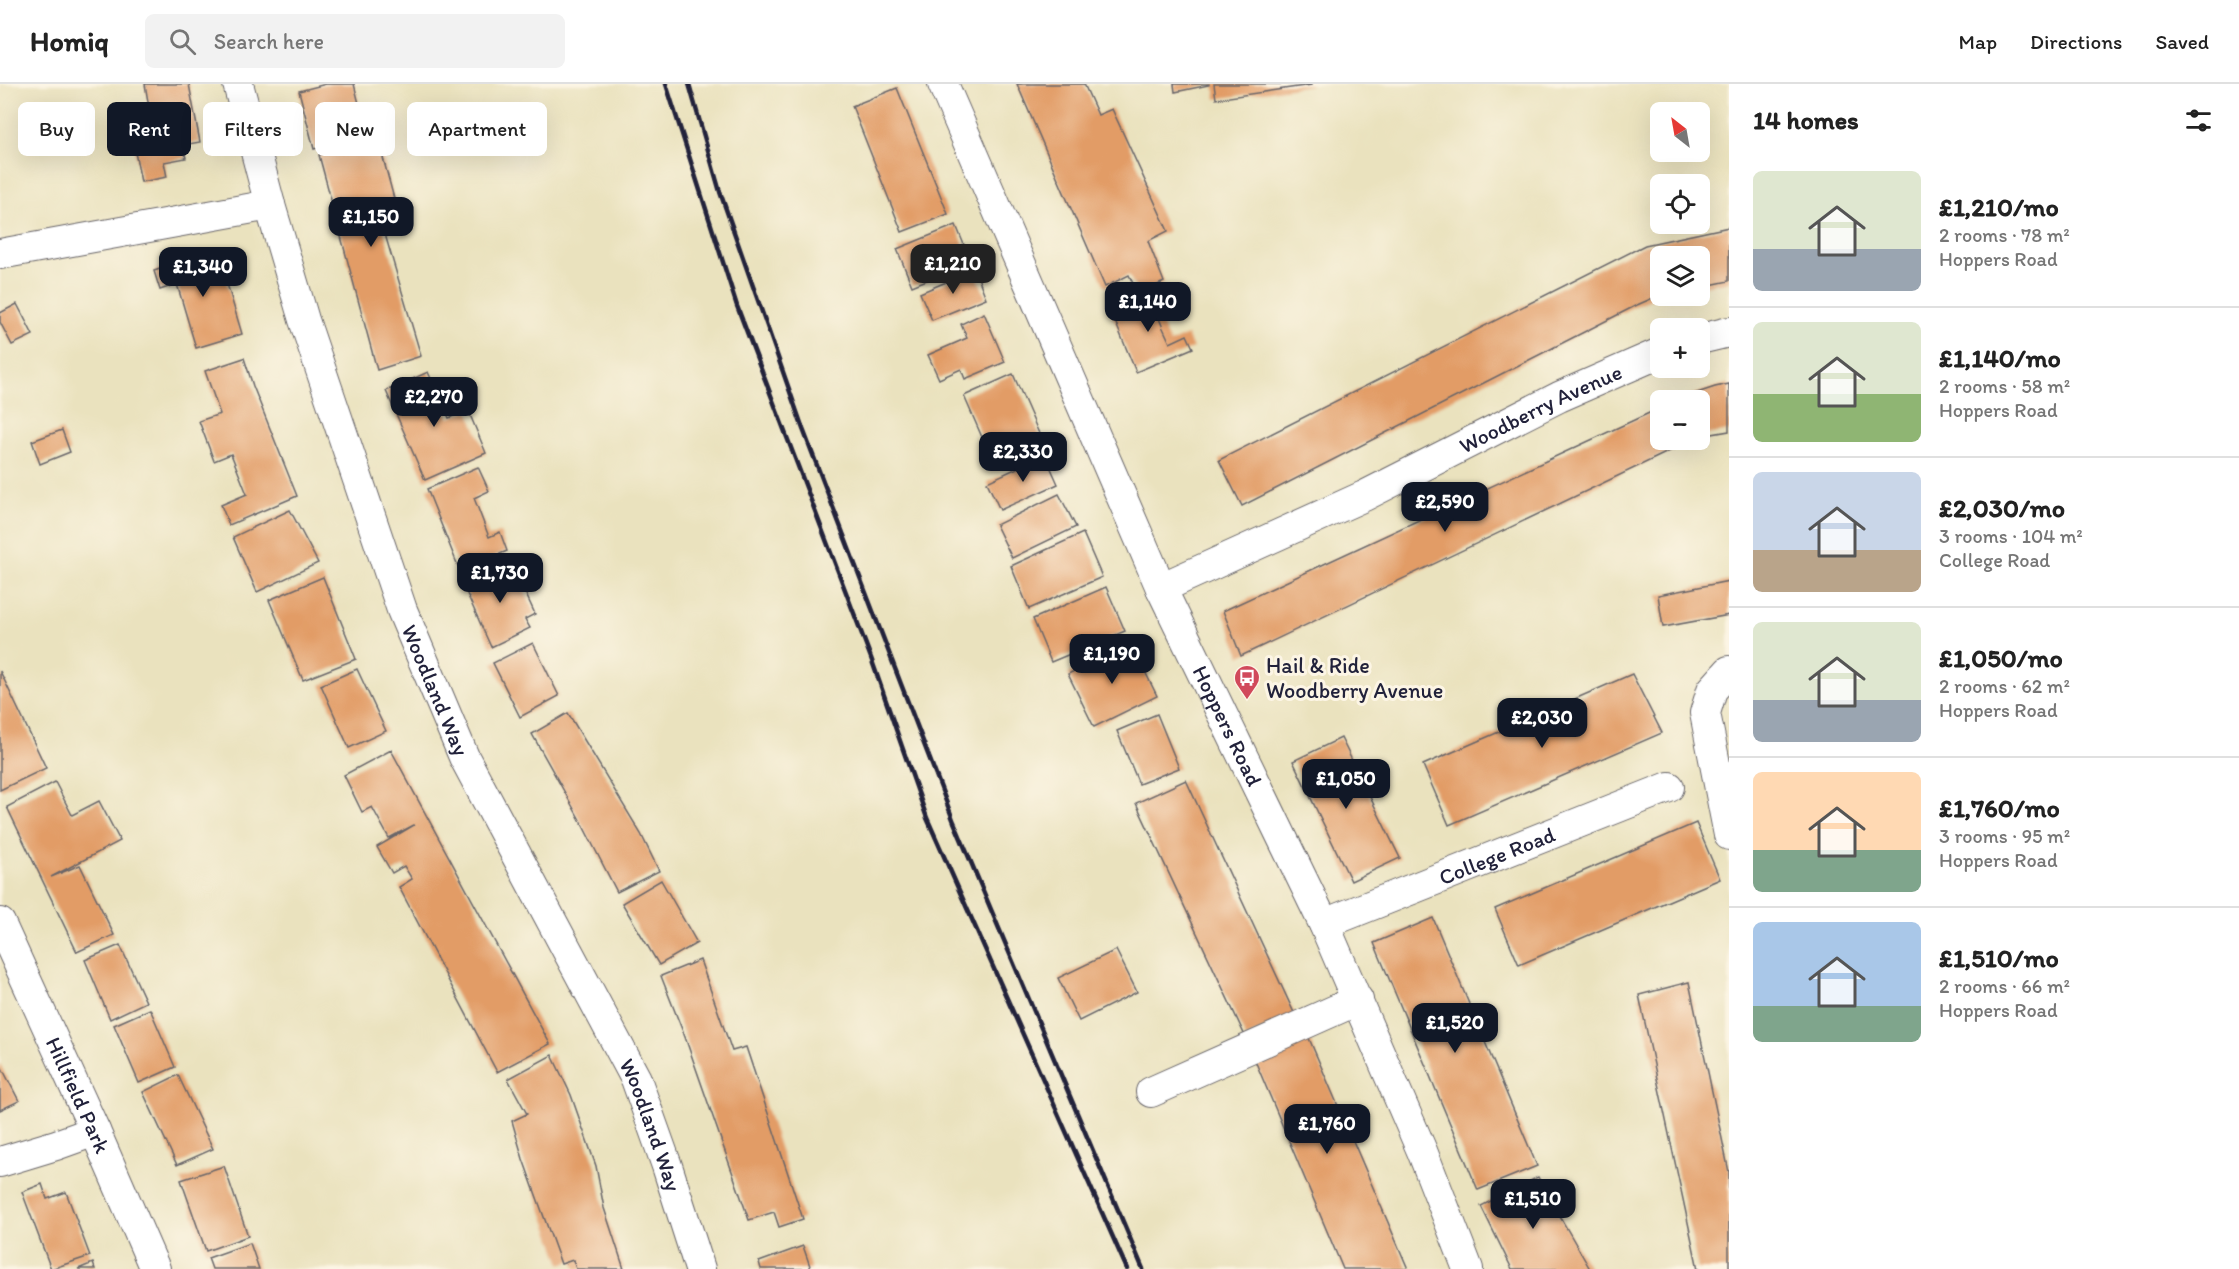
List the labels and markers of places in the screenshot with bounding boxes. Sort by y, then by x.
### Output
pin: £1,150 [322,197,420,248]
pin: £1,210 [904,244,1002,295]
pin: £1,340 [154,247,252,298]
pin: £1,140 [1099,282,1197,333]
pin: £2,270 [385,377,483,428]
pin: £2,330 [974,432,1072,483]
pin: £2,590 [1396,482,1494,533]
pin: £1,730 [451,553,549,604]
pin: £1,190 [1063,634,1161,685]
place label: Hail & Ride Woodberry Avenue [1266,652,1443,704]
bus stop icon: Hail & Ride Woodberry Avenue [1232,663,1262,701]
pin: £2,030 [1493,698,1591,749]
pin: £1,050 [1297,759,1395,810]
pin: £1,520 [1406,1003,1504,1054]
pin: £1,760 [1278,1104,1376,1155]
pin: £1,510 [1484,1179,1582,1230]

